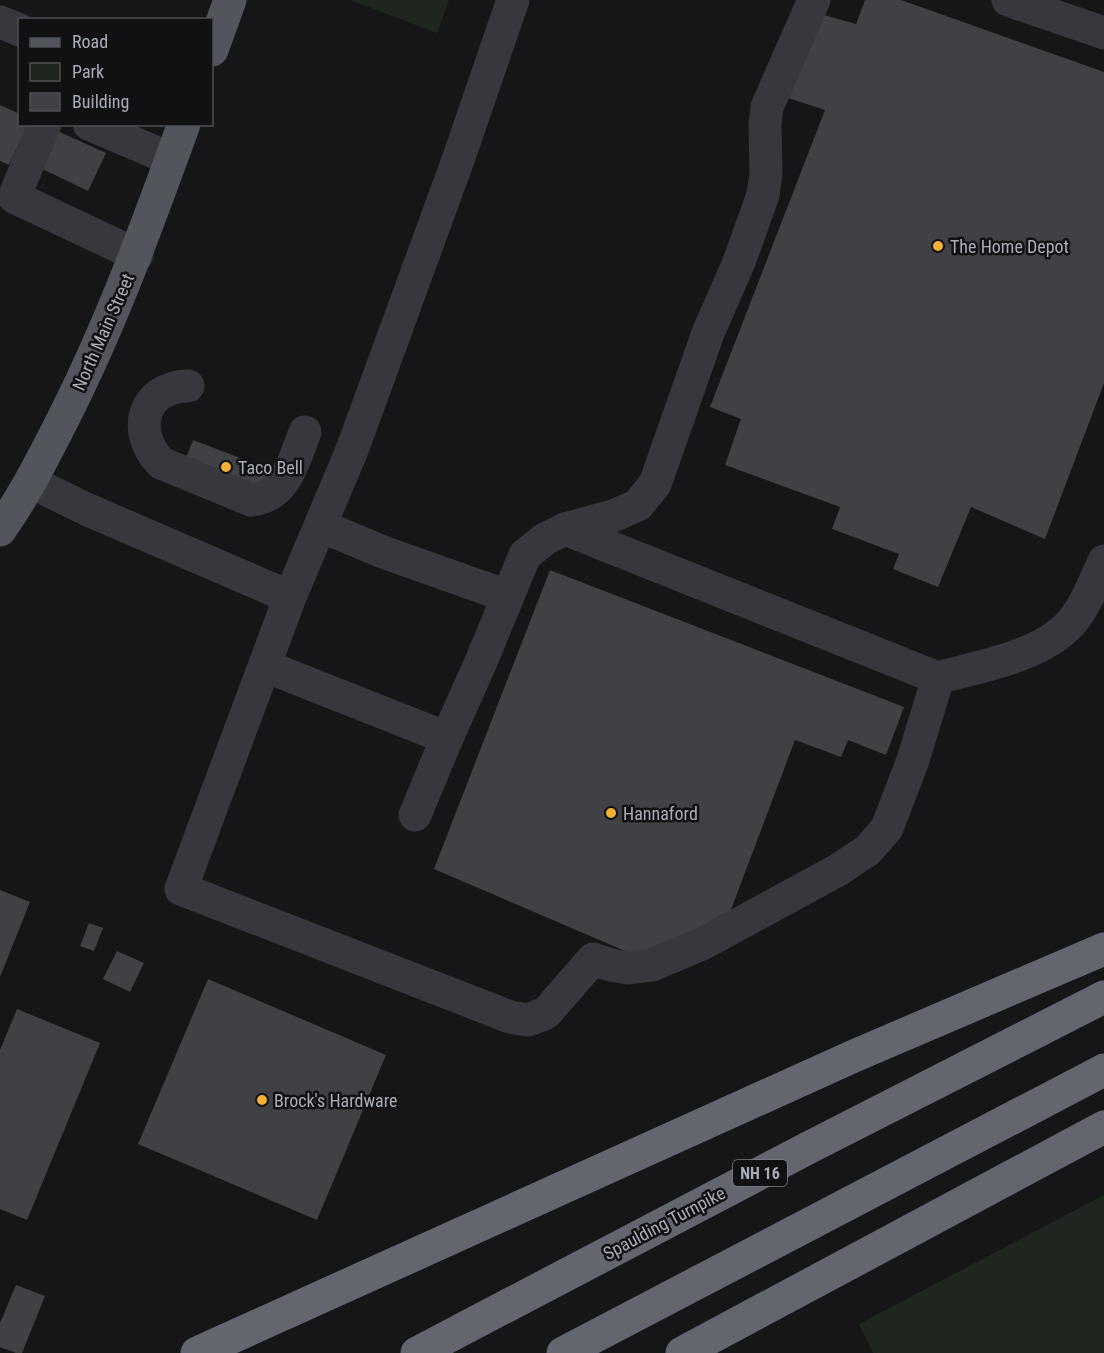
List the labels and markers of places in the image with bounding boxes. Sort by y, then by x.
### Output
place label: The Home Depot [950,236,1069,257]
marker: The Home Depot [931,239,945,253]
place label: Taco Bell [238,457,303,478]
marker: Taco Bell [219,460,233,474]
place label: Hannaford [623,803,698,824]
marker: Hannaford [604,806,618,820]
place label: Brock's Hardware [274,1090,398,1111]
marker: Brock's Hardware [255,1093,269,1107]

